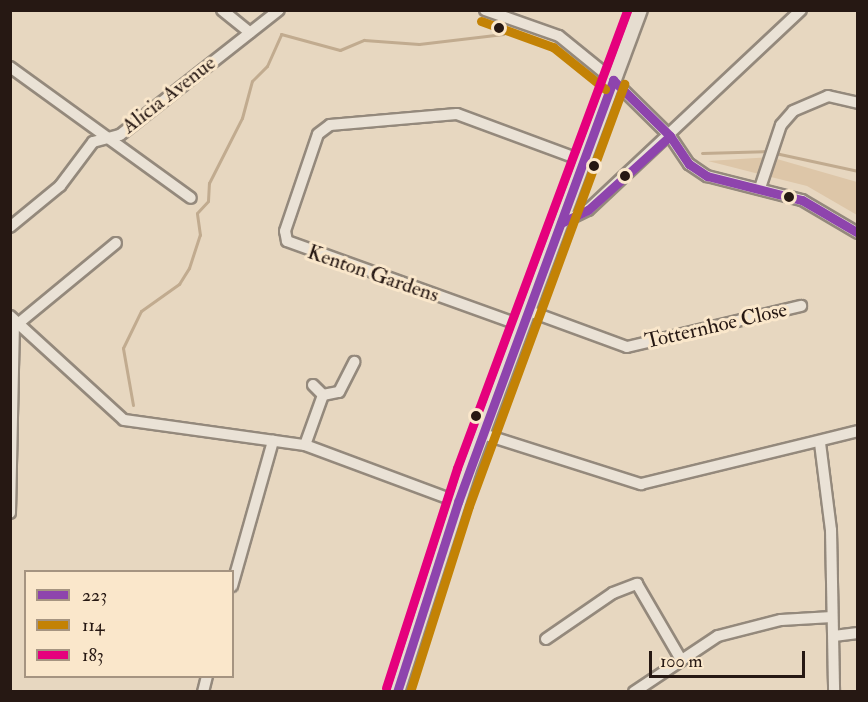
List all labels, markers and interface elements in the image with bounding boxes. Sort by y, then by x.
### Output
unlabelled marker [493,22,505,34]
street label: Alicia Avenue [117,51,221,139]
unlabelled marker [588,160,600,172]
unlabelled marker [619,170,631,182]
unlabelled marker [783,191,795,203]
street label: Kenton Gardens [304,240,442,308]
street label: Totternhoe Close [642,297,790,355]
unlabelled marker [470,410,482,422]
legend [24,570,234,678]
text: 223 [82,584,107,607]
text: 114 [82,614,105,637]
scale bar [652,639,808,677]
text: 183 [82,644,104,667]
text: 100 m [660,650,703,673]

